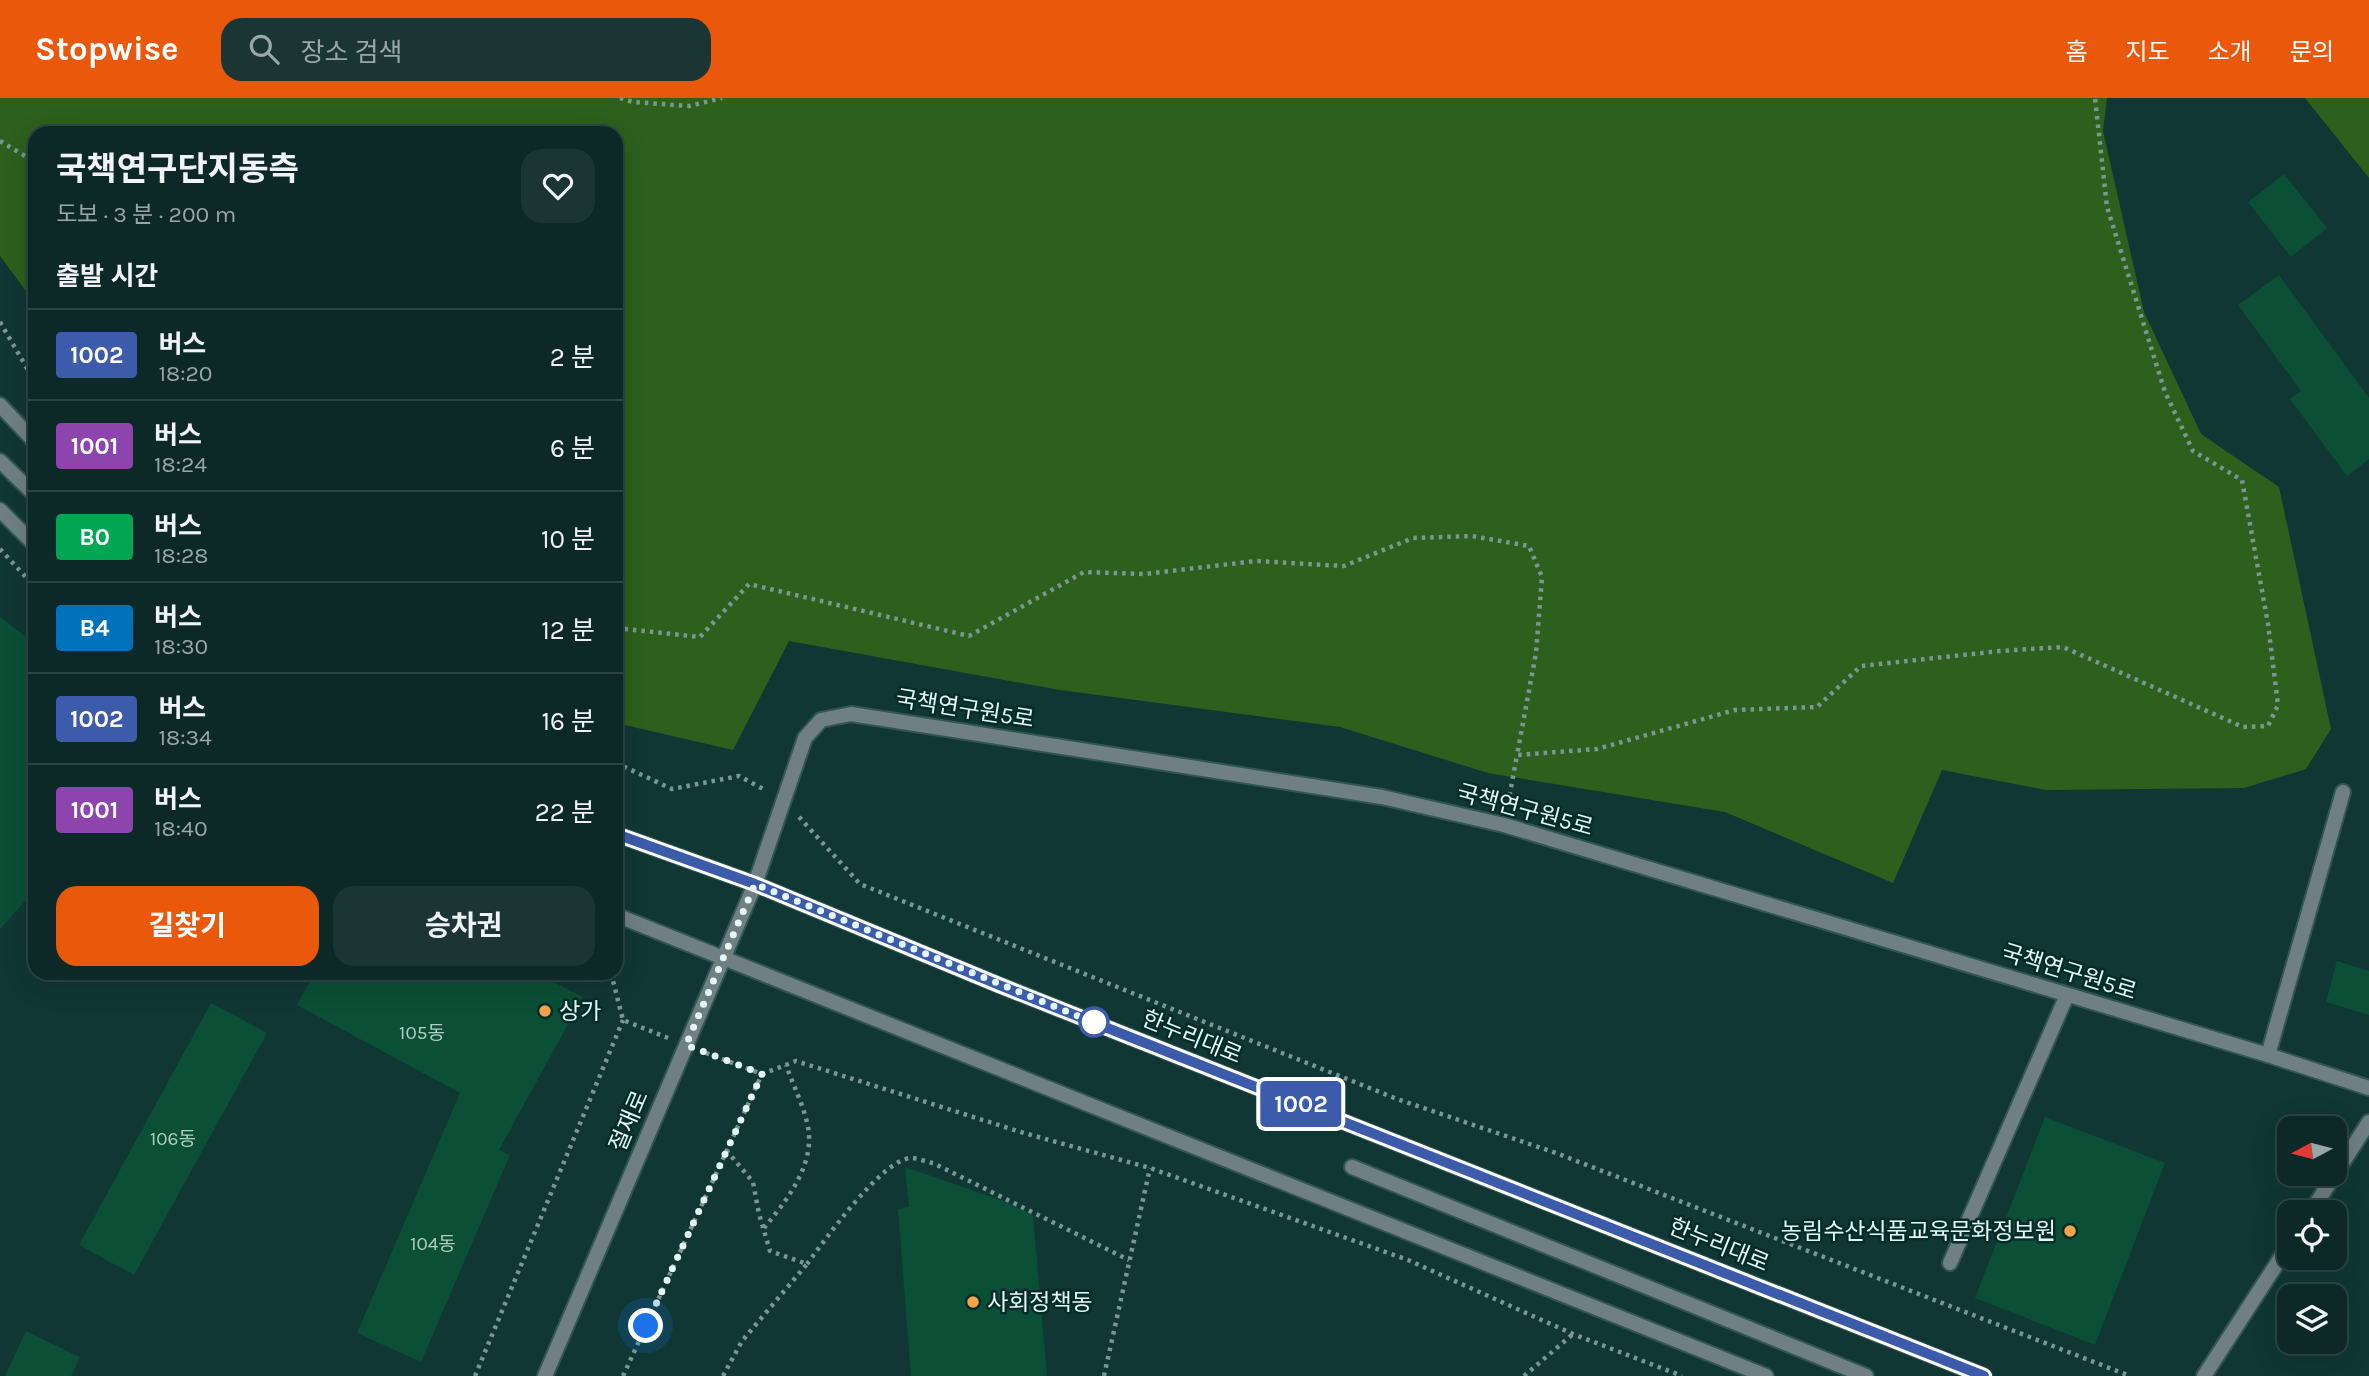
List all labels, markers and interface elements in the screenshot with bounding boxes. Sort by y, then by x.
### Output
search box [221,18,711,81]
text: Stopwise [35,30,179,68]
icon: search [245,30,283,68]
text: 장소 검색 [301,37,402,68]
text: 홈 [2065,38,2087,66]
text: 지도 [2125,38,2170,66]
text: 소개 [2208,38,2252,66]
text: 문의 [2290,38,2334,66]
button: heart [521,149,595,223]
text: 국책연구단지동측 [56,150,299,188]
text: 도보 · 3 분 · 200 m [56,201,236,228]
text: 출발 시간 [56,261,158,292]
text: 버스 [158,329,206,360]
text: 1002 [70,341,123,369]
text: 2 분 [550,342,595,373]
text: 18:20 [158,360,212,387]
text: 버스 [154,420,202,451]
text: 1001 [71,432,118,460]
text: 6 분 [550,433,595,464]
text: 18:24 [154,451,207,478]
text: 버스 [154,511,202,542]
text: B0 [79,523,110,551]
text: 10 분 [541,524,595,555]
text: 18:28 [154,542,209,569]
text: 버스 [154,602,202,633]
text: B4 [80,614,109,642]
text: 12 분 [541,615,595,646]
text: 18:30 [154,633,208,660]
street label: 국책연구원5로 [894,685,1036,733]
text: 버스 [158,693,206,724]
text: 1002 [70,705,123,733]
text: 16 분 [541,706,595,737]
text: 18:34 [158,724,212,751]
street label: 국책연구원5로 [1454,779,1596,841]
text: 버스 [154,784,202,815]
text: 1001 [71,796,118,824]
text: 22 분 [535,797,595,828]
text: 18:40 [154,815,208,842]
button: 길찾기 [56,886,319,966]
button: 승차권 [333,886,595,966]
street label: 국책연구원5로 [1998,939,2140,1005]
place label: 상가 [559,998,601,1025]
marker: 상가 [537,1003,553,1019]
street label: 한누리대로 [1138,1005,1246,1069]
unlabelled marker [1079,1007,1109,1037]
house number: 105동 [399,1022,445,1044]
line badge: 1002 [1252,1081,1350,1127]
street label: 절재로 [604,1087,654,1155]
text: 1002 [1274,1090,1328,1118]
north arrow [2277,1116,2347,1186]
map controls [2277,1116,2347,1354]
house number: 106동 [150,1128,196,1150]
button: locate [2277,1200,2347,1270]
street label: 한누리대로 [1665,1213,1773,1277]
place label: 농림수산식품교육문화정보원 [1781,1218,2056,1245]
marker: 농림수산식품교육문화정보원 [2062,1223,2078,1239]
house number: 104동 [410,1233,456,1255]
button: layers [2277,1284,2347,1354]
place label: 사회정책동 [987,1289,1093,1316]
marker: 사회정책동 [965,1294,981,1310]
your location [628,1308,663,1343]

